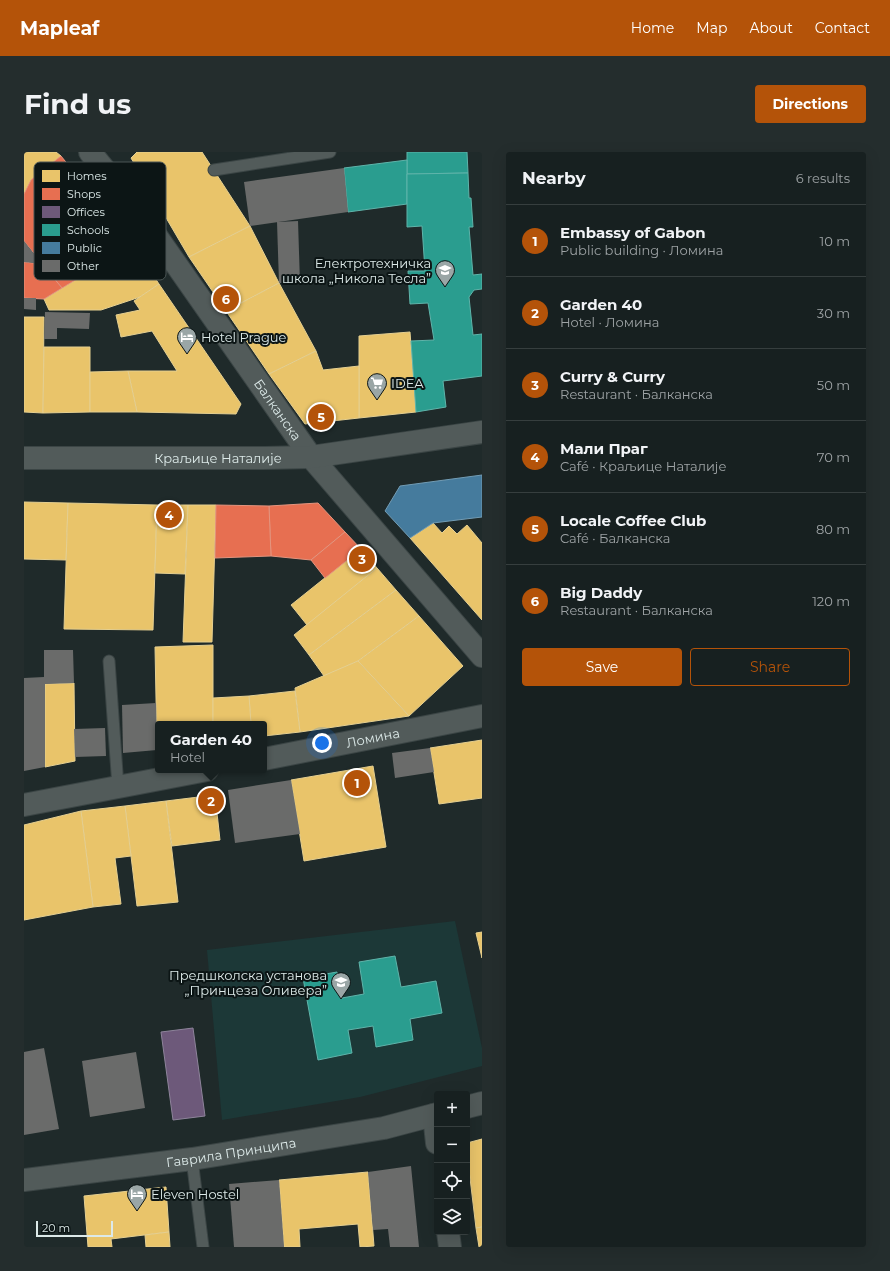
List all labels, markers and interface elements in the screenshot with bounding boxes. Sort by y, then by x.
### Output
text: Mapleaf [20,17,99,40]
text: Home [631,19,674,37]
text: Map [696,19,727,37]
text: About [749,19,793,37]
text: Contact [815,19,870,37]
button: Directions [755,85,866,123]
text: Find us [24,87,131,121]
legend [34,162,166,280]
text: Nearby [522,168,586,188]
text: Homes [67,169,107,183]
text: 6 results [796,170,850,186]
text: Shops [67,187,102,201]
text: Offices [67,205,105,219]
text: Schools [67,223,110,237]
text: Embassy of Gabon [560,223,706,242]
text: 1 [532,233,538,249]
text: 10 m [820,233,850,249]
text: Public [67,241,102,255]
text: Public building · Ломина [560,242,723,258]
place label: Електротехничка школа „Никола Тесла” [282,255,431,286]
text: Other [67,259,99,273]
school or university icon: Електротехничка школа „Никола Тесла” [434,259,456,287]
pin: 6 [213,284,239,314]
text: Garden 40 [560,295,642,314]
text: 2 [531,305,539,321]
text: 30 m [817,305,850,321]
text: Hotel · Ломина [560,314,659,330]
hotel icon: Hotel Prague [176,326,198,354]
place label: Hotel Prague [201,329,287,345]
text: Curry & Curry [560,367,665,386]
supermarket icon: IDEA [366,372,388,400]
place label: IDEA [391,375,424,391]
street label: Балканска [251,376,305,443]
text: 3 [531,377,539,393]
text: 50 m [817,377,850,393]
text: Restaurant · Балканска [560,386,713,402]
pin: 5 [308,402,334,432]
text: Мали Праг [560,439,648,458]
text: 4 [531,449,539,465]
text: 70 m [817,449,850,465]
street label: Краљице Наталије [154,450,282,466]
text: Café · Краљице Наталије [560,458,726,474]
pin: 4 [156,500,182,530]
text: Locale Coffee Club [560,511,706,530]
text: 5 [531,521,539,537]
text: 80 m [816,521,850,537]
text: Café · Балканска [560,530,670,546]
pin: 3 [349,544,375,574]
text: Big Daddy [560,583,642,602]
text: 6 [531,593,539,609]
text: 120 m [812,593,850,609]
text: Restaurant · Балканска [560,602,713,618]
button: Save [522,648,682,686]
button: Share [690,648,850,686]
popup [155,721,267,773]
street label: Ломина [345,724,401,751]
text: Garden 40 [170,730,252,749]
your location [312,733,332,753]
text: Hotel [170,749,205,765]
pin: 1 [344,768,370,798]
pin: 2 [198,786,224,816]
place label: Предшколска установа „Принцеза Оливера” [169,967,327,998]
school or university icon: Предшколска установа „Принцеза Оливера” [330,971,352,999]
map controls [434,1091,470,1235]
button: + [434,1091,470,1127]
button: − [434,1127,470,1163]
street label: Гаврила Принципа [165,1134,297,1170]
button: locate [434,1163,470,1199]
hotel icon: Eleven Hostel [126,1183,148,1211]
place label: Eleven Hostel [151,1186,239,1202]
button: layers [434,1199,470,1235]
scale bar [36,1219,113,1238]
text: 20 m [42,1221,70,1235]

